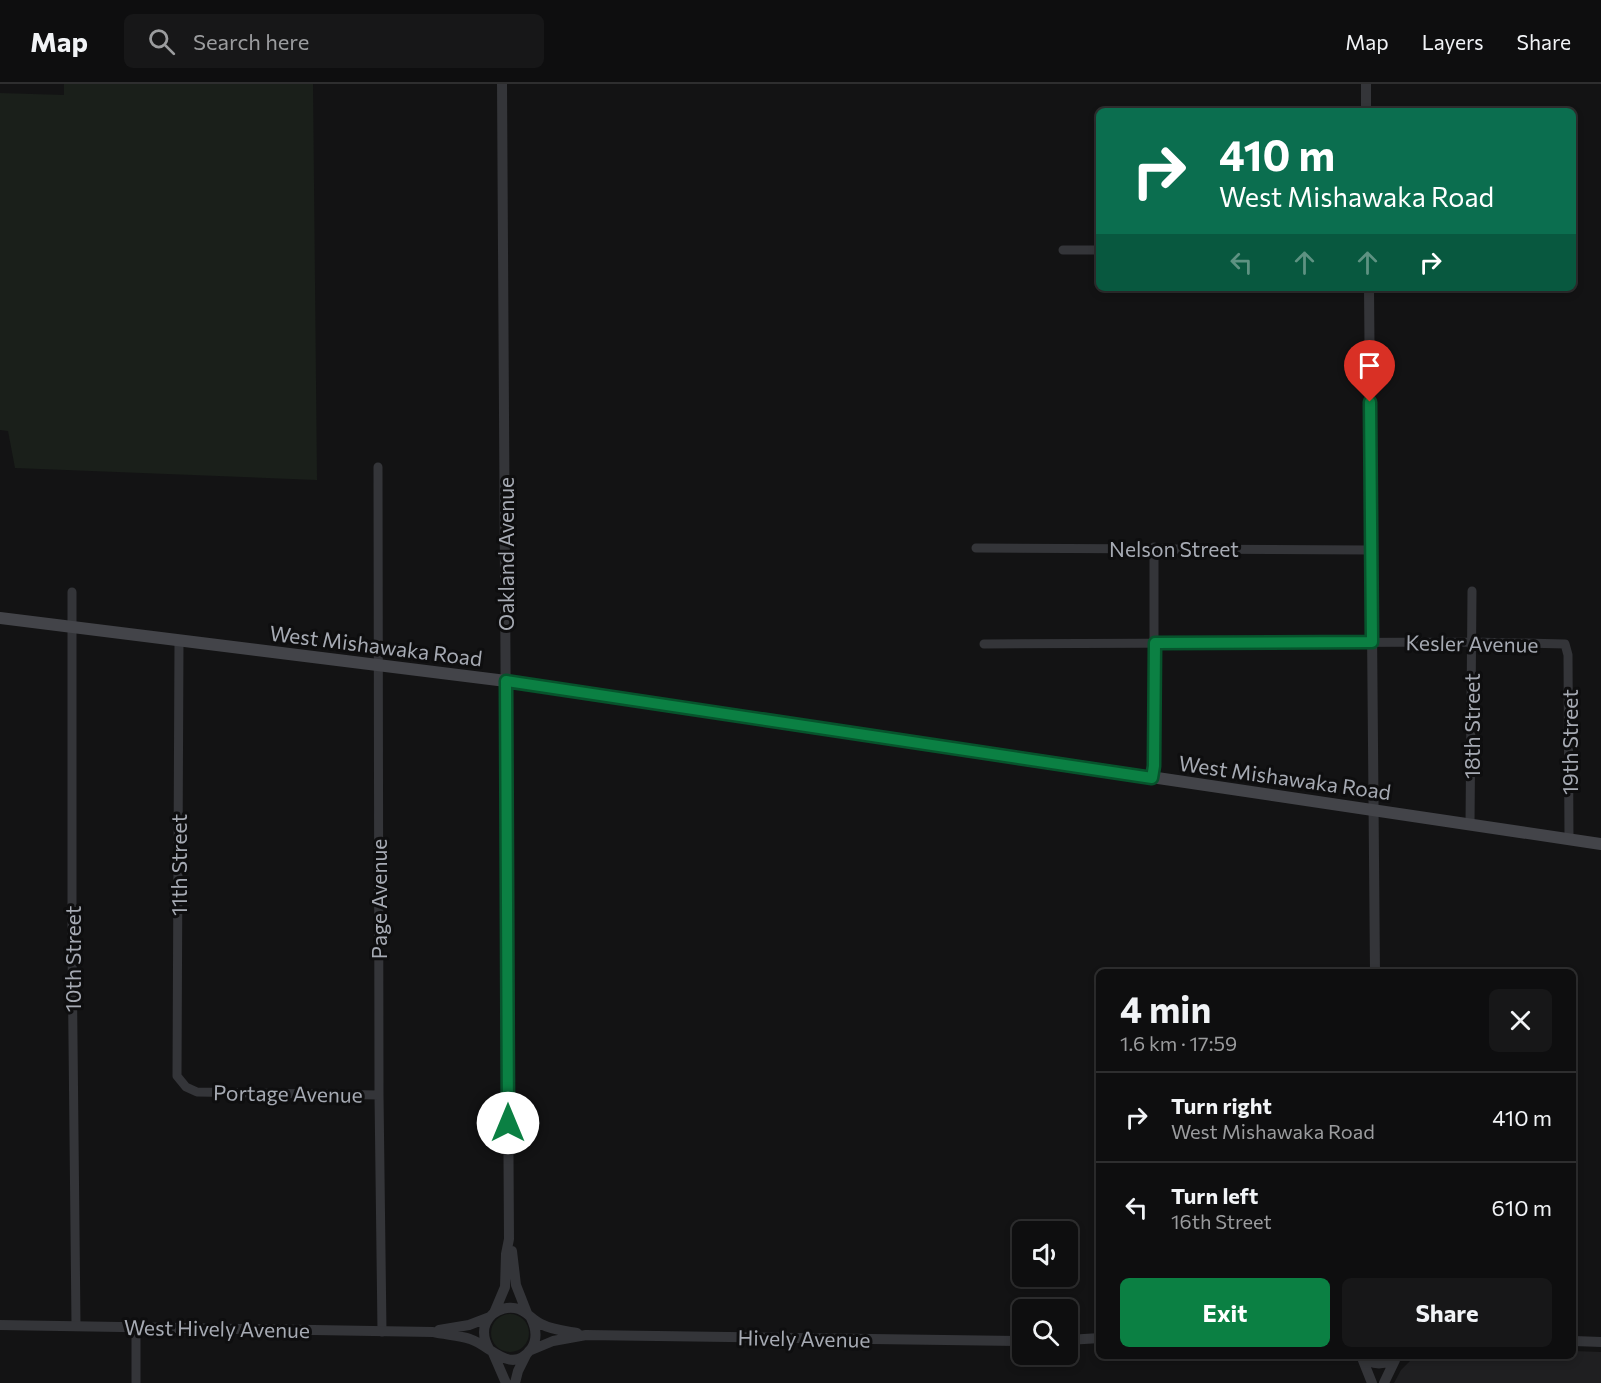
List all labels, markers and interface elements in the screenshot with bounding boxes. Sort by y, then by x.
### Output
search box [124,14,544,68]
text: Map [30,24,88,58]
icon: search [145,25,178,58]
text: Search here [193,28,309,55]
text: Map [1345,29,1389,54]
text: Layers [1422,29,1484,54]
text: Share [1517,29,1571,54]
text: 410 m [1219,128,1335,180]
icon: right [1120,132,1198,210]
text: West Mishawaka Road [1219,180,1494,213]
icon: left [1225,246,1258,279]
icon: ahead [1288,246,1321,279]
icon: ahead [1351,246,1384,279]
icon: right [1414,246,1447,279]
pin [1344,340,1395,402]
icon: arrive [1353,349,1386,382]
street label: Oakland Avenue [493,477,518,631]
street label: Nelson Street [1109,536,1239,561]
street label: West Mishawaka Road [268,620,484,670]
street label: Kesler Avenue [1405,629,1539,657]
street label: 18th Street [1459,673,1484,779]
street label: 19th Street [1557,689,1582,795]
street label: West Mishawaka Road [1177,750,1393,804]
street label: 11th Street [166,814,191,916]
street label: Page Avenue [366,839,391,959]
street label: 10th Street [60,906,85,1012]
text: 4 min [1120,986,1211,1030]
button: close [1489,989,1552,1052]
text: 1.6 km · 17:59 [1120,1031,1237,1055]
street label: Portage Avenue [213,1079,363,1107]
position arrow [476,1091,540,1155]
text: Turn right [1171,1092,1272,1119]
icon: right [1120,1101,1153,1134]
text: 410 m [1492,1104,1552,1131]
text: West Mishawaka Road [1171,1119,1375,1143]
text: Turn left [1171,1182,1258,1209]
icon: left [1120,1191,1153,1224]
text: 610 m [1491,1194,1552,1221]
text: 16th Street [1171,1209,1272,1233]
map controls [1012,1221,1078,1365]
button: sound [1012,1221,1078,1287]
button: Exit [1120,1278,1330,1347]
button: Share [1342,1278,1552,1347]
button: search [1012,1299,1078,1365]
street label: West Hively Avenue [124,1314,310,1342]
street label: Hively Avenue [737,1324,871,1352]

